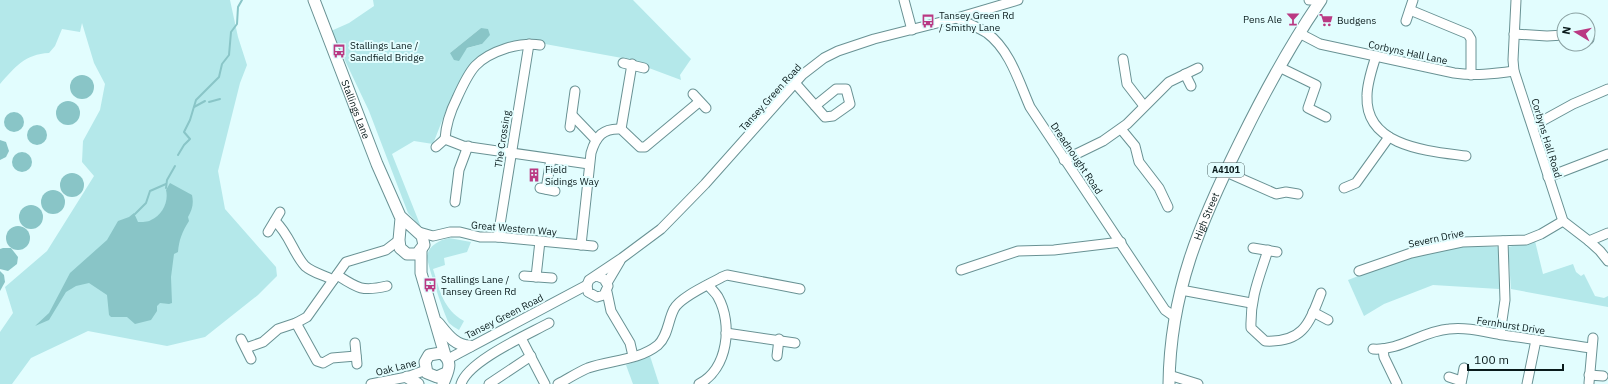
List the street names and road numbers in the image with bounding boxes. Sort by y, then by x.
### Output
street label: Corbyns Hall Lane [1367,38,1449,67]
street label: Tansey Green Road [737,61,804,134]
street label: Stallings Lane [338,78,373,141]
street label: Corbyns Hall Road [1528,97,1565,179]
street label: The Crossing [492,109,514,169]
street label: Dreadnought Road [1048,120,1105,197]
road number: A4101 [1208,163,1244,177]
street label: High Street [1191,190,1222,242]
street label: Great Western Way [471,218,557,239]
street label: Severn Drive [1407,226,1466,251]
street label: Tansey Green Road [463,291,546,342]
street label: Fernhurst Drive [1476,314,1547,337]
street label: Oak Lane [374,356,418,379]

